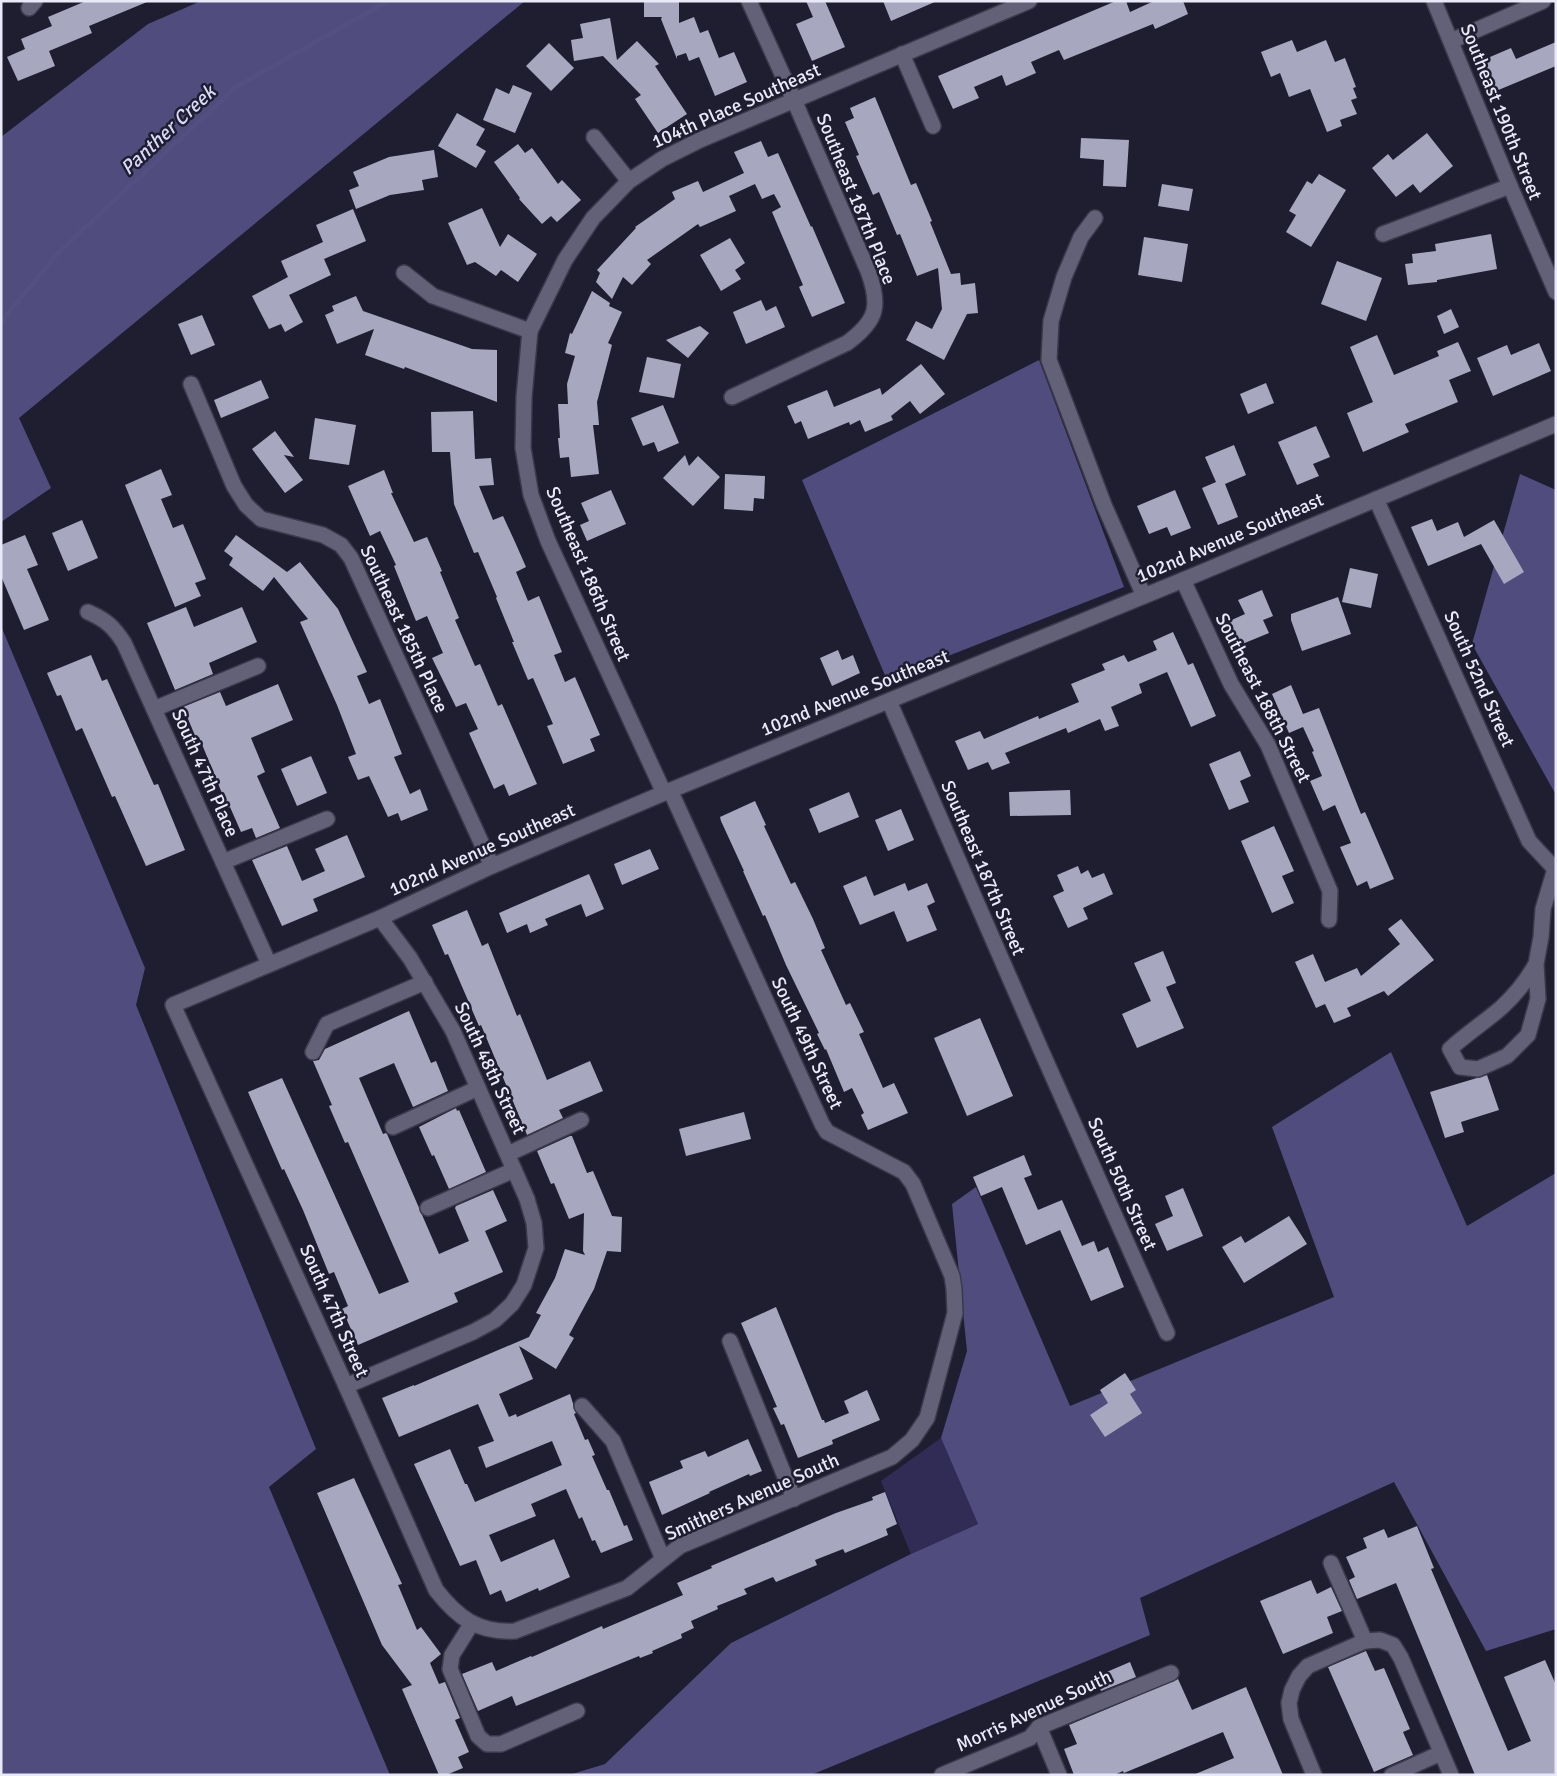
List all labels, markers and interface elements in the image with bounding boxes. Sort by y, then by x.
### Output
street label: Southeast 190th Street [1455,21,1547,204]
street label: 104th Place Southeast [648,58,824,154]
water label: Panther Creek [115,78,222,180]
street label: Southeast 187th Place [811,110,901,288]
street label: Southeast 186th Street [540,483,636,665]
street label: 102nd Avenue Southeast [1133,488,1327,588]
street label: Southeast 185th Place [355,541,453,717]
street label: South 52nd Street [1438,607,1520,751]
street label: Southeast 188th Street [1210,609,1316,787]
street label: 102nd Avenue Southeast [757,644,953,742]
street label: South 47th Place [166,705,244,841]
street label: Southeast 187th Street [935,777,1031,959]
street label: 102nd Avenue Southeast [385,798,579,902]
street label: South 49th Street [766,973,848,1113]
street label: South 48th Street [449,998,531,1138]
street label: South 50th Street [1082,1114,1162,1255]
street label: South 47th Street [294,1241,374,1382]
street label: Smithers Avenue South [661,1448,843,1546]
street label: Morris Avenue South [953,1664,1115,1758]

